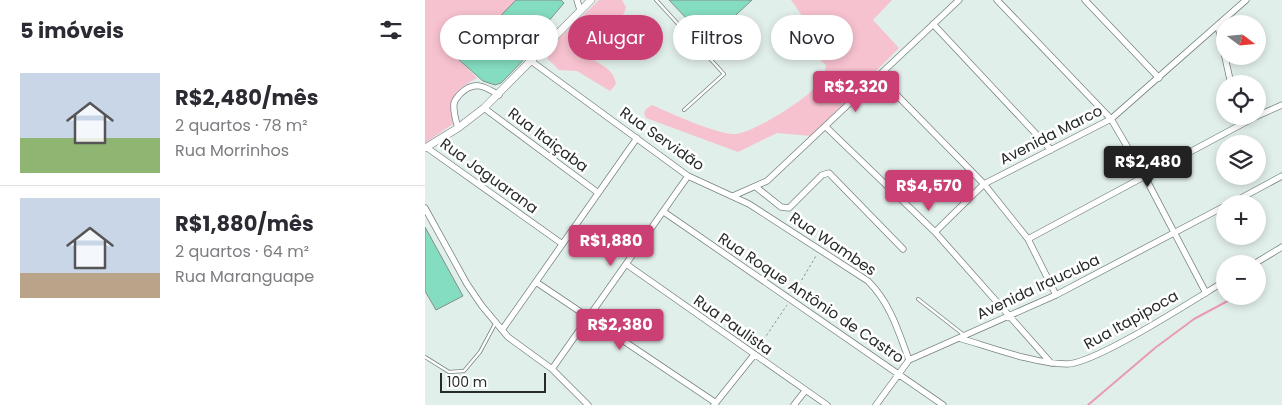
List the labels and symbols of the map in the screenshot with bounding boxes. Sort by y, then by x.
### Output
north arrow [1216,15,1266,65]
pin: R$2,320 [810,70,902,113]
street label: Avenida Marco [996,100,1106,170]
street label: Rua Servidão [616,102,709,175]
street label: Rua Itaiçaba [504,103,593,177]
street label: Rua Jaguarana [436,133,543,218]
pin: R$2,480 [1102,146,1194,188]
pin: R$4,570 [883,170,975,212]
street label: Rua Wambes [786,207,881,280]
pin: R$1,880 [565,224,657,267]
street label: Rua Roque Antônio de Castro [714,227,908,368]
street label: Avenida Iraucuba [973,249,1103,324]
street label: Rua Itapipoca [1080,285,1182,354]
street label: Rua Paulista [690,290,777,360]
pin: R$2,380 [574,308,666,351]
scale bar [440,370,546,393]

